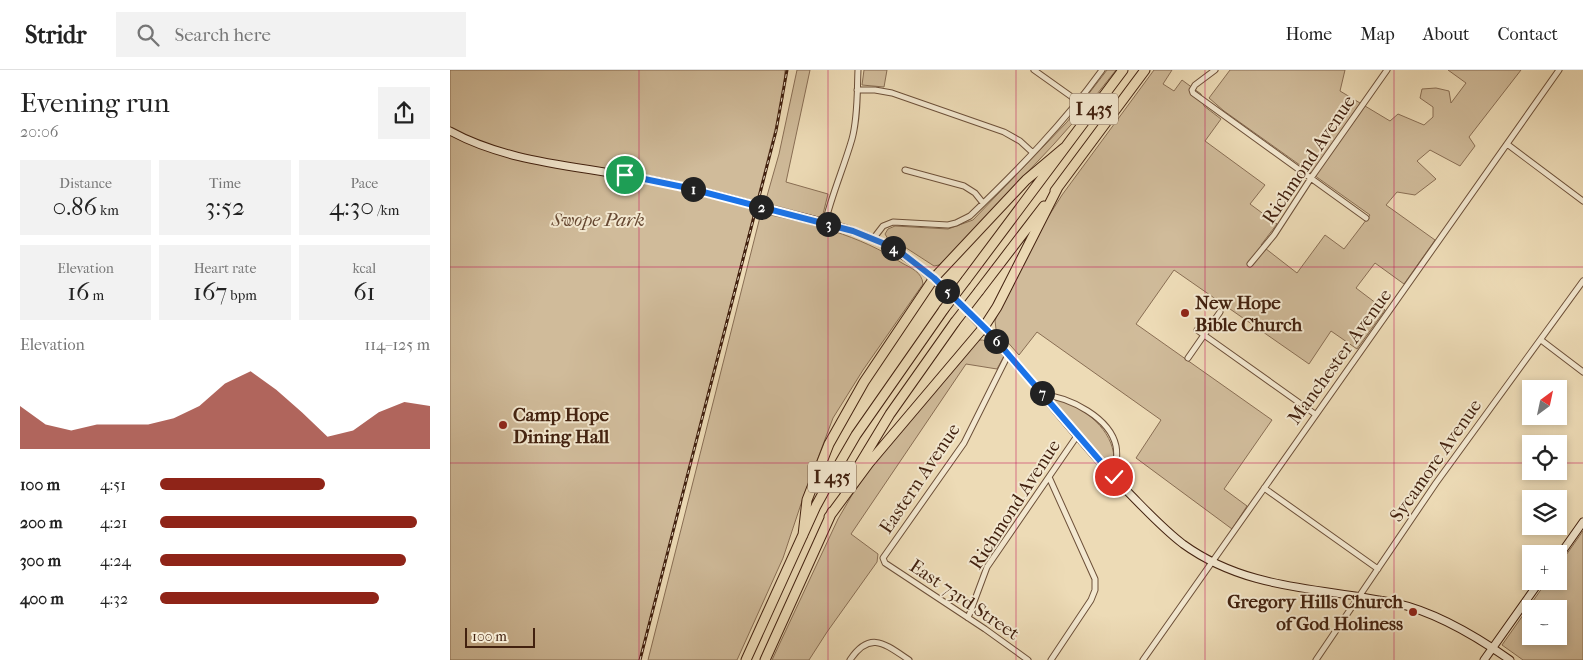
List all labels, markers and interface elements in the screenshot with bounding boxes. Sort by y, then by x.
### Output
search box [116,12,466,57]
text: Stridr [25,21,86,49]
icon: search [134,21,162,49]
text: Search here [174,24,271,46]
text: Home [1285,24,1332,45]
text: Map [1360,24,1395,45]
text: About [1423,24,1469,45]
text: Contact [1497,24,1558,45]
text: Evening run [20,86,170,119]
button: share [378,87,430,139]
street label: Richmond Avenue [1258,91,1360,228]
road number: I 435 [1070,93,1118,124]
text: 20:06 [20,122,58,141]
pin [604,154,646,196]
icon: arrive [611,161,639,189]
text: Distance [59,175,112,192]
text: Time [209,175,241,192]
text: Pace [350,175,378,192]
pin: 1 [680,176,706,202]
text: 1 [691,181,696,198]
text: 0.86 [52,192,97,221]
text: 3:52 [205,192,245,221]
text: 4:30 [329,192,374,221]
pin: 2 [748,194,774,220]
text: 2 [758,199,765,216]
text: km [97,202,119,219]
text: /km [374,202,399,219]
park label: Swope Park [550,209,645,231]
pin: 3 [816,212,840,236]
text: 3 [826,216,831,233]
pin: 4 [880,236,906,260]
text: 4 [889,240,898,257]
text: Elevation [57,260,114,277]
text: Heart rate [194,260,256,277]
text: kcal [353,260,376,277]
text: 16 [67,277,90,306]
text: 167 [193,277,227,306]
text: 61 [353,277,375,306]
pin: 5 [934,278,960,304]
text: 5 [944,283,951,300]
street label: Manchester Avenue [1283,285,1396,429]
text: m [90,287,104,304]
text: bpm [227,287,257,304]
place label: New Hope Bible Church [1195,292,1302,336]
marker: New Hope Bible Church [1179,307,1191,319]
pin: 6 [984,328,1008,354]
text: 6 [993,333,1000,350]
text: Elevation [20,335,85,354]
text: 114–125 m [365,335,430,354]
pin: 7 [1030,380,1054,406]
north arrow [1522,380,1568,425]
map controls [1522,380,1567,645]
text: 7 [1039,385,1046,402]
street label: Sycamore Avenue [1385,395,1486,526]
place label: Camp Hope Dining Hall [513,404,610,448]
marker: Camp Hope Dining Hall [497,419,509,431]
street label: Eastern Avenue [875,419,965,538]
button: locate [1522,435,1567,480]
street label: Richmond Avenue [965,436,1065,573]
pin [1093,456,1135,498]
road number: I 435 [808,462,856,492]
icon: check [1100,463,1128,491]
text: 100 m [20,475,60,494]
text: 4:51 [100,475,126,494]
button: layers [1522,490,1567,535]
text: 200 m [20,513,63,532]
text: 4:21 [100,513,127,532]
button: + [1522,545,1567,590]
text: 300 m [20,551,61,570]
text: 4:24 [100,551,131,570]
street label: East 73rd Street [905,555,1024,645]
text: 400 m [20,589,64,608]
text: 4:32 [100,589,128,608]
place label: Gregory Hills Church of God Holiness [1227,591,1403,635]
button: − [1522,600,1567,645]
marker: Gregory Hills Church of God Holiness [1407,606,1419,618]
scale bar [465,625,535,648]
text: 100 m [472,628,507,645]

